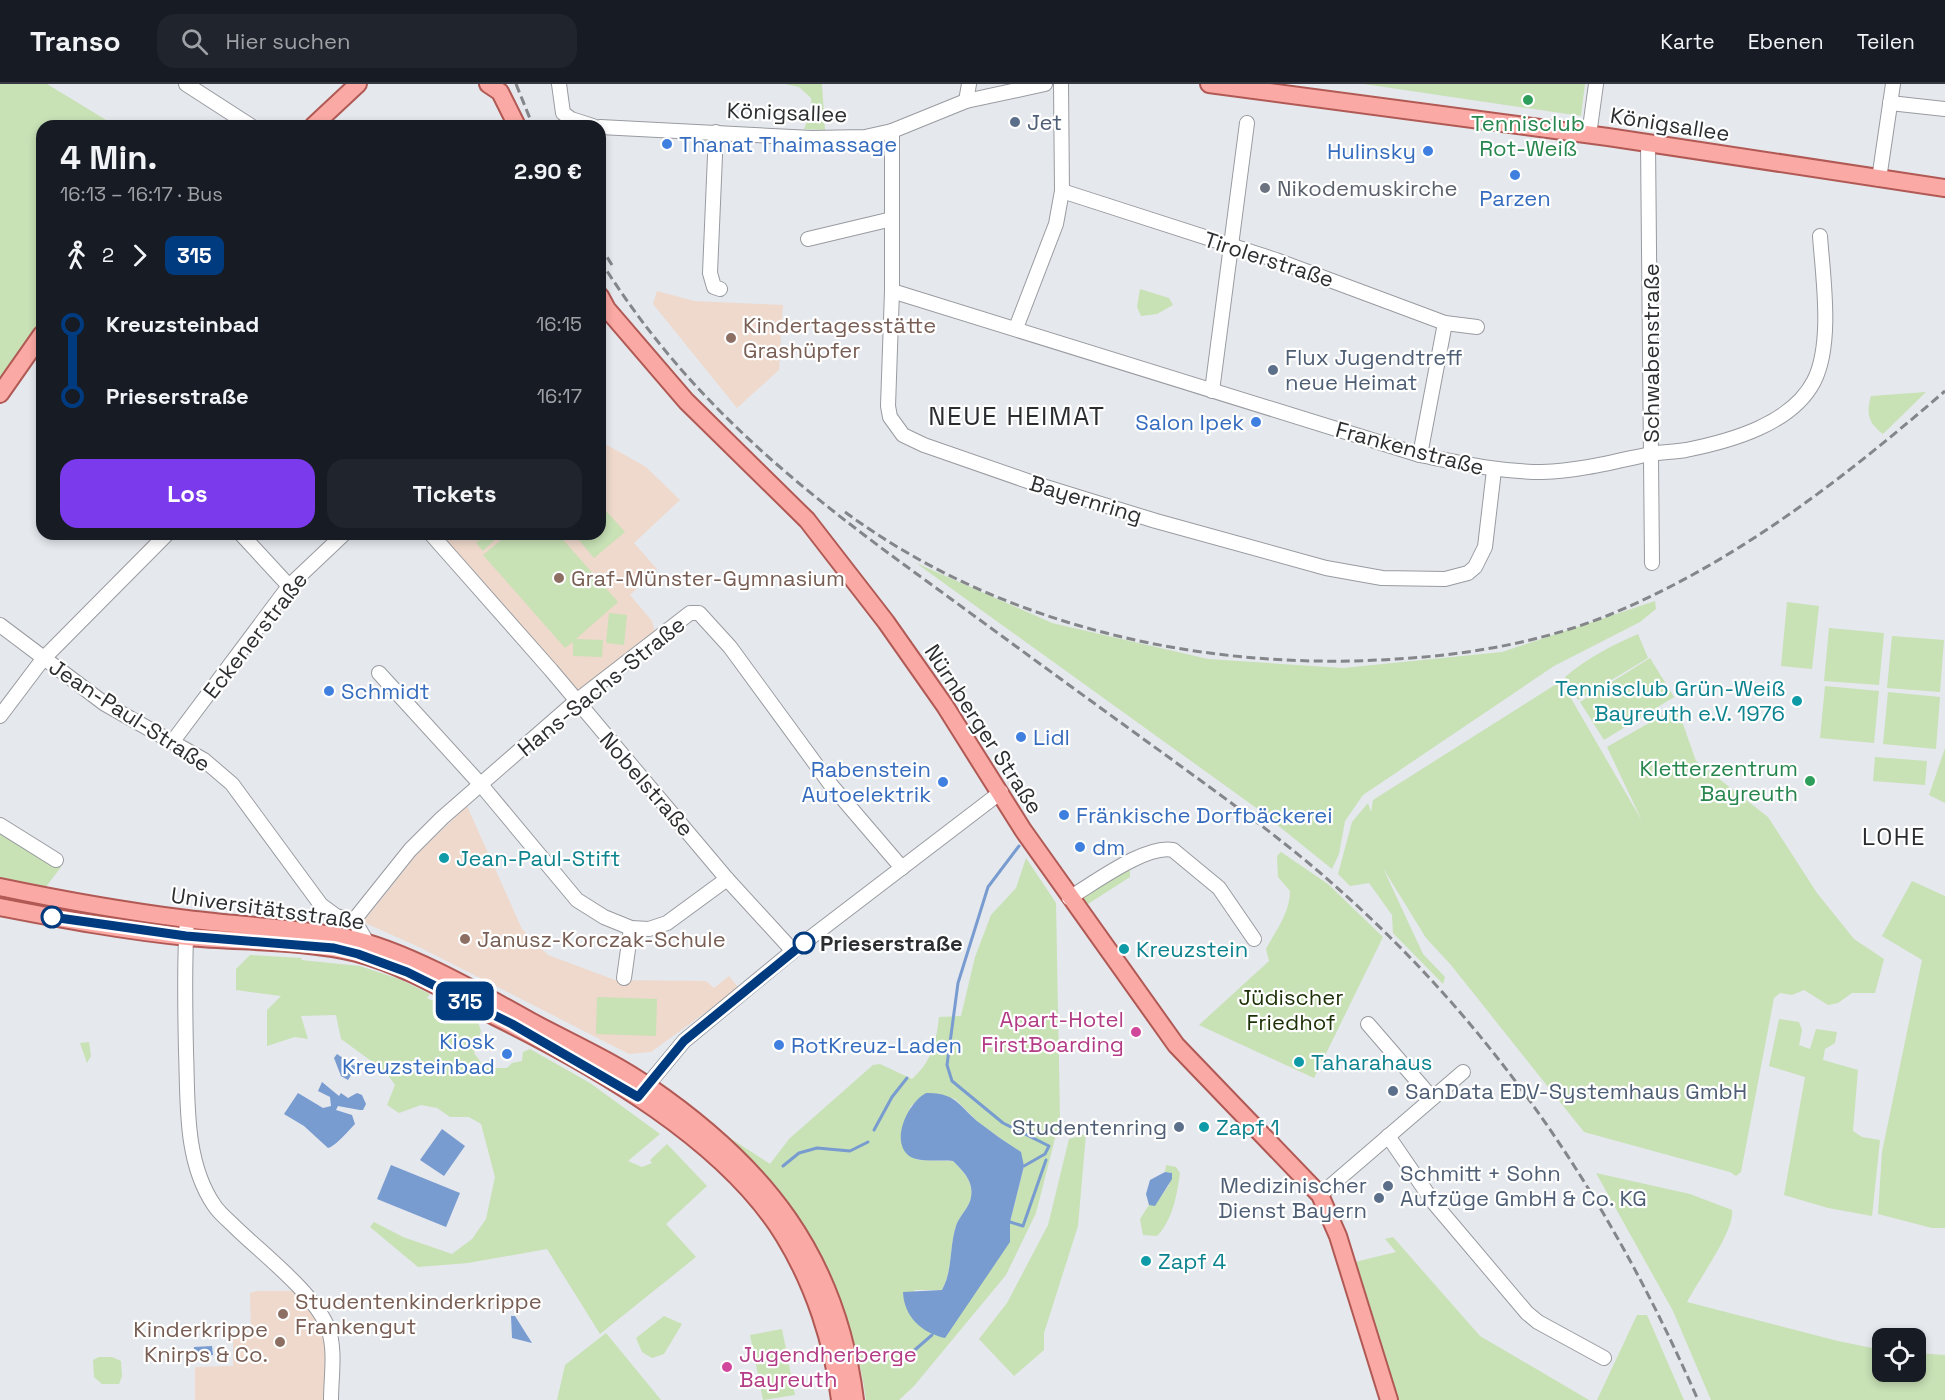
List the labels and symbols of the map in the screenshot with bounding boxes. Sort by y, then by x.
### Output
marker: Tennisclub Rot-Weiß [1521,93,1535,107]
street label: Königsallee [726,96,848,128]
street label: Königsallee [1608,101,1732,147]
place label: Jet [1027,108,1062,136]
place label: Tennisclub Rot-Weiß [1471,109,1585,162]
marker: Jet [1008,115,1022,129]
place label: Thanat Thaimassage [679,130,897,158]
marker: Thanat Thaimassage [660,137,674,151]
place label: Hulinsky [1327,137,1416,165]
marker: Hulinsky [1421,144,1435,158]
marker: Parzen [1508,168,1522,182]
place label: Nikodemuskirche [1277,174,1458,202]
marker: Nikodemuskirche [1258,181,1272,195]
place label: Parzen [1479,184,1551,212]
street label: Tirolerstraße [1200,225,1338,293]
street label: Schwabenstraße [1637,263,1665,443]
place label: Kindertagesstätte Grashüpfer [743,311,936,364]
marker: Kindertagesstätte Grashüpfer [724,331,738,345]
place label: Flux Jugendtreff neue Heimat [1285,343,1463,396]
marker: Flux Jugendtreff neue Heimat [1266,363,1280,377]
district label: NEUE HEIMAT [928,399,1106,433]
place label: Salon Ipek [1135,408,1244,436]
marker: Salon Ipek [1249,415,1263,429]
street label: Frankenstraße [1333,415,1487,481]
street label: Bayernring [1026,469,1146,529]
place label: Graf-Münster-Gymnasium [571,564,845,592]
street label: Eckenerstraße [197,566,313,704]
marker: Graf-Münster-Gymnasium [552,571,566,585]
street label: Hans-Sachs-Straße [512,610,690,762]
street label: Nürnberger Straße [919,639,1049,819]
street label: Jean-Paul-Straße [44,652,216,778]
place label: Tennisclub Grün-Weiß Bayreuth e.V. 1976 [1555,674,1785,727]
place label: Schmidt [341,677,430,705]
marker: Schmidt [322,684,336,698]
marker: Tennisclub Grün-Weiß Bayreuth e.V. 1976 [1790,694,1804,708]
place label: Lidl [1033,723,1070,751]
street label: Nobelstraße [594,726,700,842]
marker: Lidl [1014,730,1028,744]
place label: Kletterzentrum Bayreuth [1640,754,1798,807]
place label: Rabenstein Autoelektrik [801,755,931,808]
marker: Kletterzentrum Bayreuth [1803,774,1817,788]
marker: Rabenstein Autoelektrik [936,775,950,789]
place label: Fränkische Dorfbäckerei [1076,801,1333,829]
marker: Fränkische Dorfbäckerei [1057,808,1071,822]
district label: LOHE [1862,821,1926,852]
place label: dm [1092,833,1125,861]
marker: dm [1073,840,1087,854]
place label: Jean-Paul-Stift [456,844,620,872]
marker: Jean-Paul-Stift [437,851,451,865]
street label: Universitätsstraße [169,881,367,935]
unlabelled marker [41,906,63,928]
place label: Janusz-Korczak-Schule [477,925,726,953]
place label: Prieserstraße [820,929,963,957]
marker: Janusz-Korczak-Schule [458,932,472,946]
marker: Prieserstraße [793,932,815,954]
place label: Kreuzstein [1136,935,1248,963]
marker: Kreuzstein [1117,942,1131,956]
line badge: 315 [430,982,500,1020]
park label: Jüdischer Friedhof [1238,983,1344,1036]
place label: Apart-Hotel FirstBoarding [981,1005,1124,1058]
marker: Apart-Hotel FirstBoarding [1129,1025,1143,1039]
place label: Kiosk Kreuzsteinbad [342,1027,495,1080]
place label: RotKreuz-Laden [791,1031,962,1059]
marker: RotKreuz-Laden [772,1038,786,1052]
marker: Kiosk Kreuzsteinbad [500,1047,514,1061]
place label: Taharahaus [1311,1048,1432,1076]
marker: Taharahaus [1292,1055,1306,1069]
place label: SanData EDV-Systemhaus GmbH [1405,1077,1747,1105]
marker: SanData EDV-Systemhaus GmbH [1386,1084,1400,1098]
place label: Studentenring [1012,1113,1167,1141]
place label: Zapf 1 [1216,1113,1280,1141]
marker: Studentenring [1172,1120,1186,1134]
marker: Zapf 1 [1197,1120,1211,1134]
place label: Schmitt + Sohn Aufzüge GmbH & Co. KG [1400,1159,1647,1212]
place label: Medizinischer Dienst Bayern [1218,1171,1367,1224]
marker: Schmitt + Sohn Aufzüge GmbH & Co. KG [1381,1179,1395,1193]
marker: Medizinischer Dienst Bayern [1372,1191,1386,1205]
place label: Zapf 4 [1158,1247,1226,1275]
marker: Zapf 4 [1139,1254,1153,1268]
place label: Studentenkinderkrippe Frankengut [295,1287,542,1340]
marker: Studentenkinderkrippe Frankengut [276,1307,290,1321]
place label: Kinderkrippe Knirps & Co. [133,1315,268,1368]
marker: Kinderkrippe Knirps & Co. [273,1335,287,1349]
place label: Jugendherberge Bayreuth [739,1340,917,1393]
marker: Jugendherberge Bayreuth [720,1360,734,1374]

